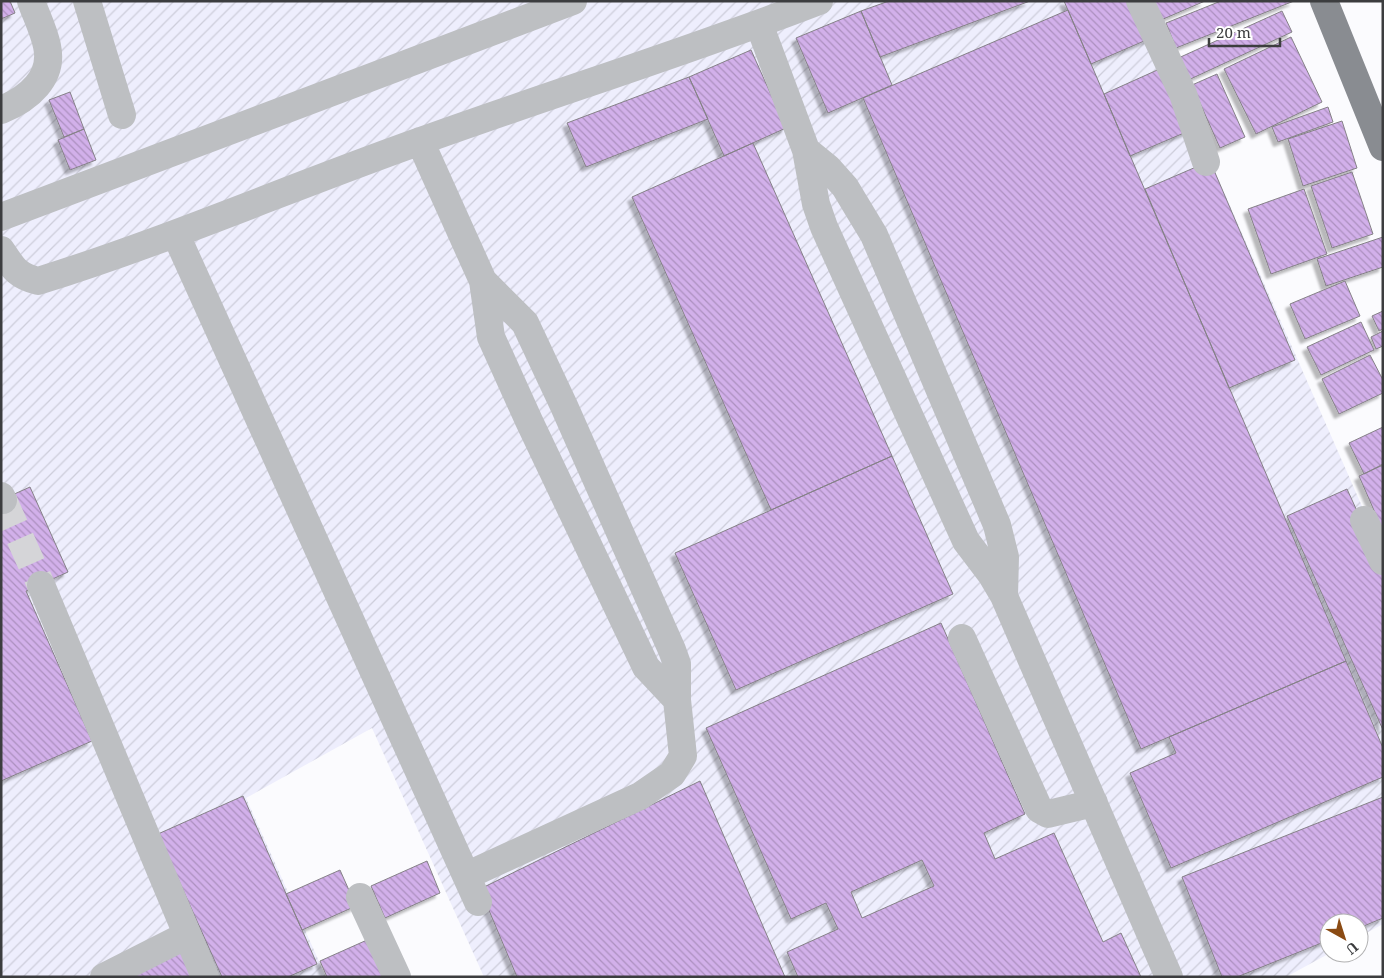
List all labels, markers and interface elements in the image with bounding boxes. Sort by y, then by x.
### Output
scale bar [1209,15,1280,47]
text: 20 m [1216,22,1251,42]
north arrow [1319,913,1369,963]
text: U [1342,938,1363,960]

